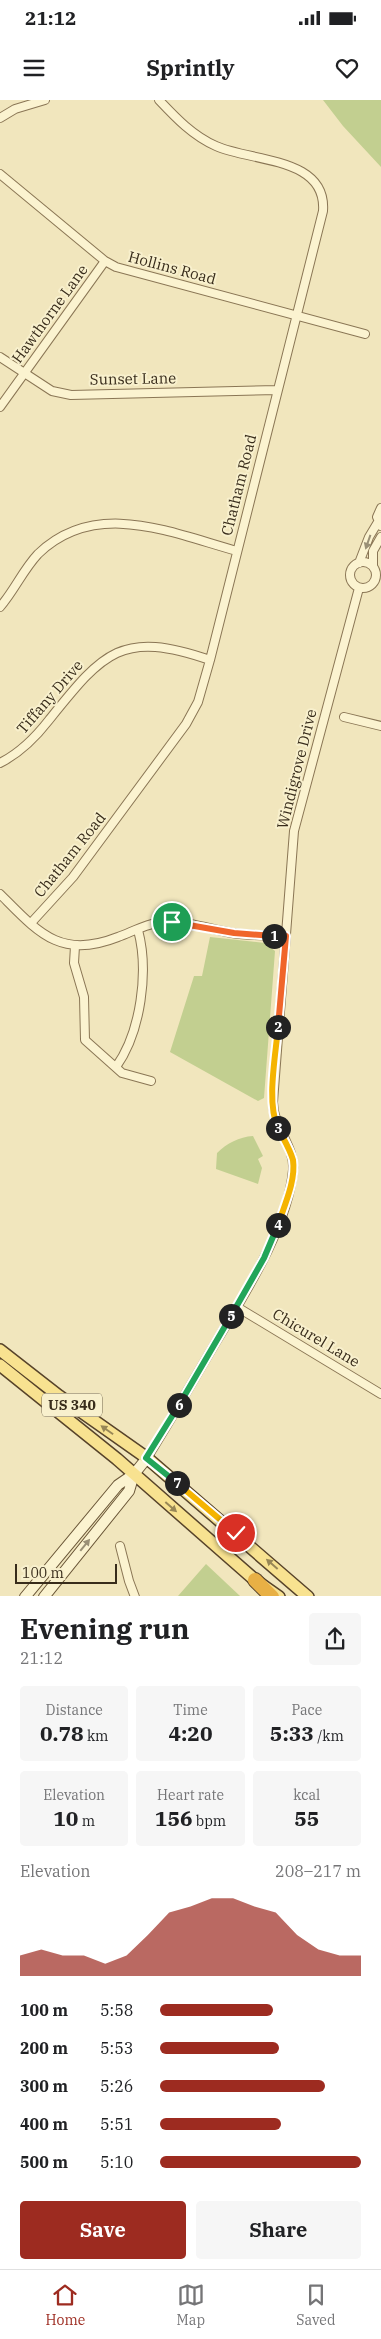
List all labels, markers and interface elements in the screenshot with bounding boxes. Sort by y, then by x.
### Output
text: 21:12 [25,6,76,30]
text: Sprintly [146,53,235,82]
icon: menu [20,54,48,82]
icon: heart [333,54,361,82]
street label: Hollins Road [126,247,218,288]
street label: Hawthorne Lane [7,261,92,367]
street label: Sunset Lane [90,368,176,389]
street label: Chatham Road [217,432,260,537]
one-way arrow [363,535,371,550]
street label: Tiffany Drive [12,656,87,738]
street label: Windigrove Drive [272,707,321,831]
street label: Chatham Road [30,808,110,901]
pin [151,901,193,943]
icon: arrive [158,908,186,936]
pin: 1 [262,924,286,948]
text: 1 [270,927,279,945]
pin: 2 [266,1014,290,1040]
text: 2 [274,1018,283,1036]
pin: 3 [266,1116,290,1140]
text: 3 [274,1119,283,1137]
pin: 4 [266,1212,290,1238]
text: 4 [274,1216,283,1234]
pin: 5 [218,1304,244,1328]
street label: Chicurel Lane [269,1304,363,1371]
text: 5 [227,1307,236,1325]
pin: 6 [166,1392,192,1418]
road number: US 340 [42,1394,102,1416]
text: 6 [175,1396,184,1414]
one-way arrow [100,1425,113,1435]
pin: 7 [164,1470,190,1496]
text: 7 [173,1474,182,1492]
one-way arrow [164,1501,176,1513]
pin [215,1512,257,1554]
icon: check [222,1519,250,1547]
one-way arrow [80,1539,91,1552]
one-way arrow [266,1558,278,1570]
scale bar [15,1562,118,1585]
text: 100 m [22,1564,64,1582]
text: Evening run [20,1610,189,1647]
button: share [309,1613,361,1665]
text: 21:12 [20,1648,63,1668]
text: Distance [46,1701,103,1719]
text: Time [173,1701,208,1719]
text: Pace [291,1701,322,1719]
text: 0.78 [40,1719,84,1747]
text: 4:20 [168,1719,213,1747]
text: 5:33 [270,1719,314,1747]
text: km [84,1727,108,1745]
text: /km [314,1727,344,1745]
text: Elevation [43,1786,105,1804]
text: Heart rate [157,1786,224,1804]
text: kcal [293,1786,320,1804]
text: 10 [53,1804,78,1832]
text: 156 [155,1804,193,1832]
text: 55 [294,1804,319,1832]
text: m [78,1812,95,1830]
text: bpm [193,1812,226,1830]
text: Elevation [20,1861,90,1881]
text: 208–217 m [275,1861,361,1881]
text: 100 m [20,2000,68,2020]
text: 5:58 [100,2000,133,2020]
text: 200 m [20,2038,68,2058]
text: 5:53 [100,2038,133,2058]
text: 300 m [20,2076,68,2096]
text: 5:26 [100,2076,133,2096]
text: 400 m [20,2114,68,2134]
text: 5:51 [100,2114,133,2134]
text: 500 m [20,2152,68,2172]
text: 5:10 [100,2152,133,2172]
button: Save [20,2201,186,2259]
button: Share [196,2201,361,2259]
tab: Home [46,2281,85,2329]
tab: Map [177,2281,205,2329]
tab: Saved [296,2281,335,2329]

